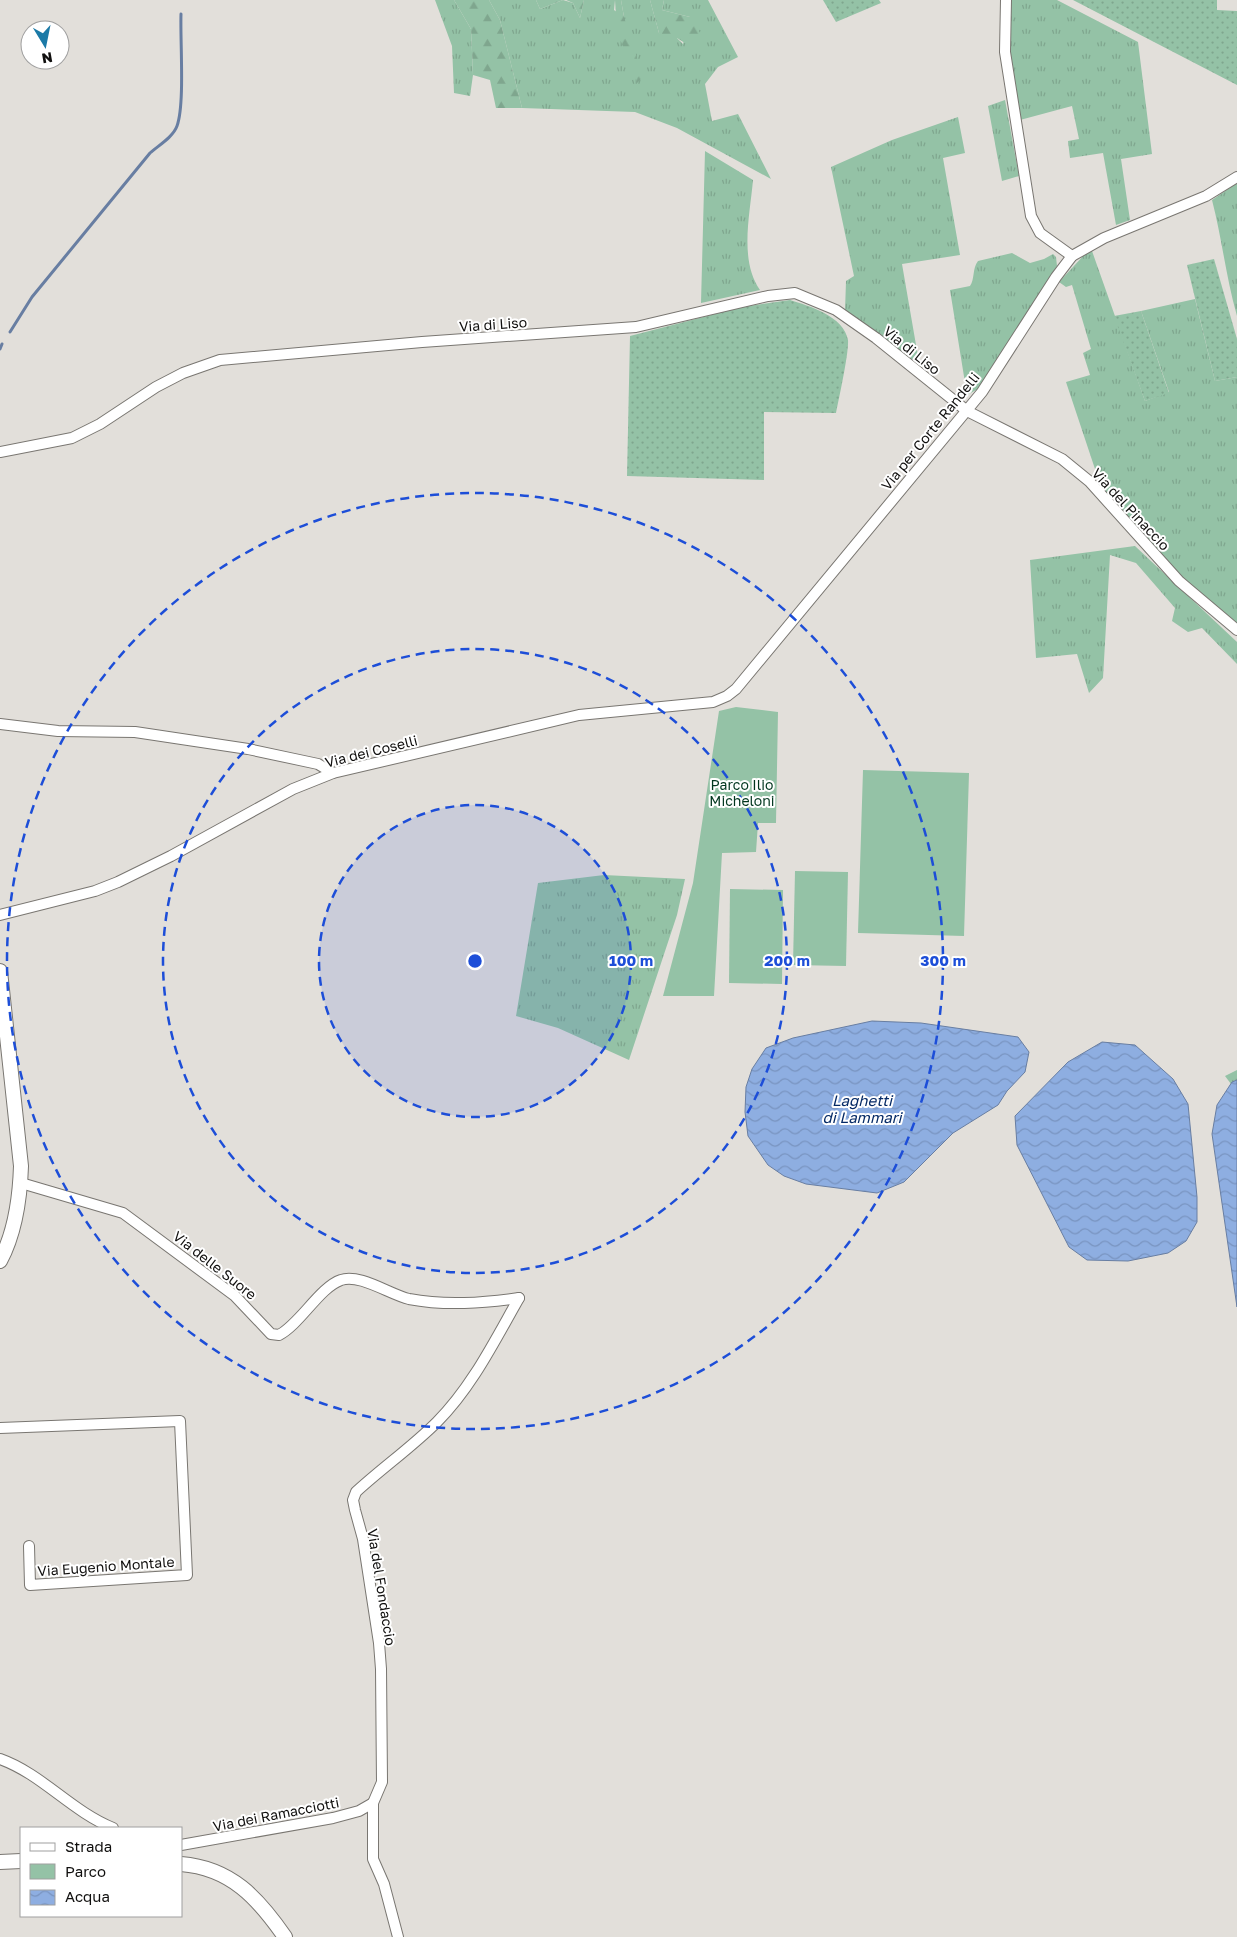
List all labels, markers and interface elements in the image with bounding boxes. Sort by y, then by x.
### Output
north arrow [20,20,70,70]
text: N [41,49,54,68]
street label: Via di Liso [459,313,527,335]
street label: Via di Liso [880,322,944,378]
street label: Via per Corte Randelli [877,369,983,493]
street label: Via del Pinaccio [1089,464,1173,554]
street label: Via dei Coselli [323,731,419,771]
park label: Parco Ilio Micheloni [709,776,775,809]
text: 100 m [609,951,653,969]
text: 200 m [764,951,810,969]
text: 300 m [920,951,966,969]
centre of rings [466,952,484,970]
water label: Laghetti di Lammari [822,1091,904,1126]
street label: Via delle Suore [170,1227,260,1303]
street label: Via del Fondaccio [364,1527,400,1647]
street label: Via Eugenio Montale [37,1553,175,1579]
street label: Via dei Ramacciotti [211,1793,341,1835]
legend [20,1827,182,1917]
text: Strada [65,1837,112,1855]
text: Parco [65,1862,106,1880]
text: Acqua [65,1887,110,1905]

